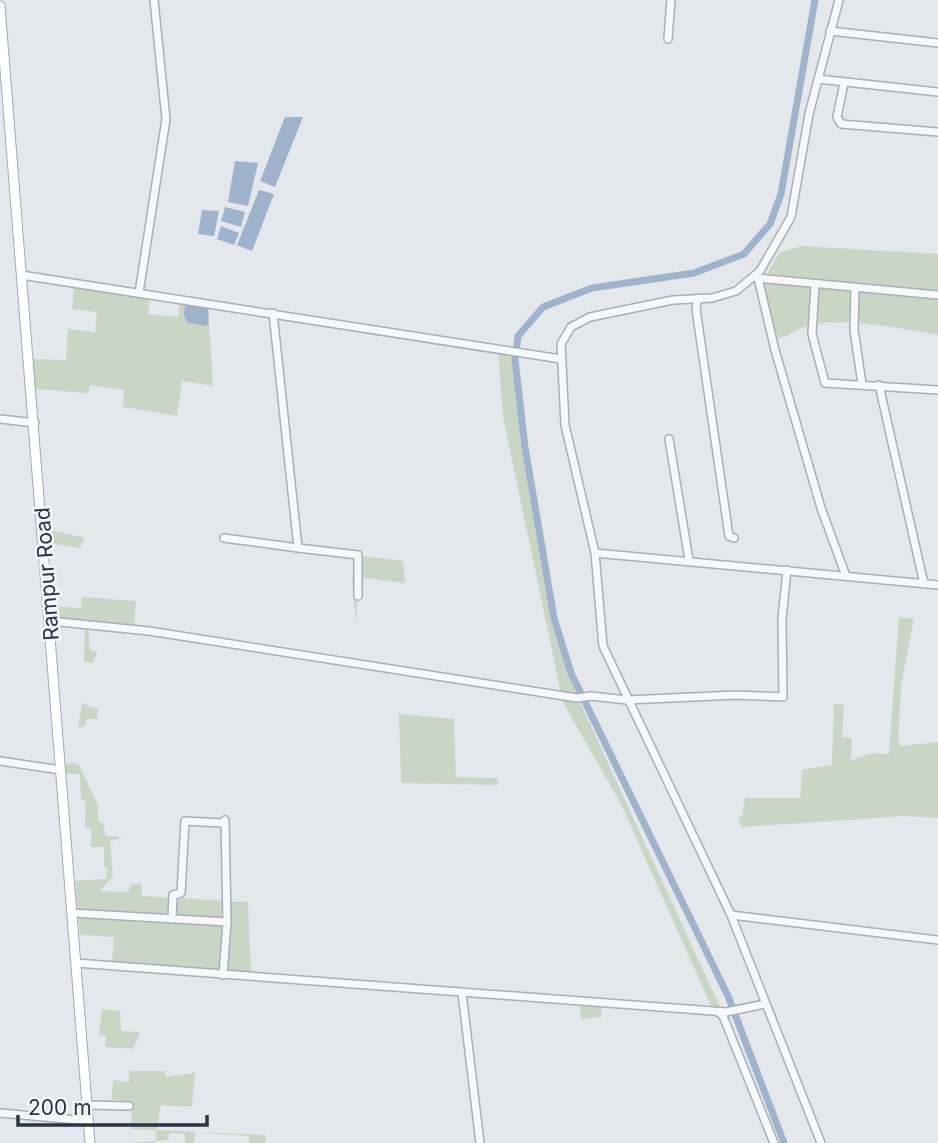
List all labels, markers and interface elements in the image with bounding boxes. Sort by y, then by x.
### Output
street label: Rampur Road [29,507,64,641]
scale bar [18,1084,206,1128]
text: 200 m [28,1095,92,1120]

